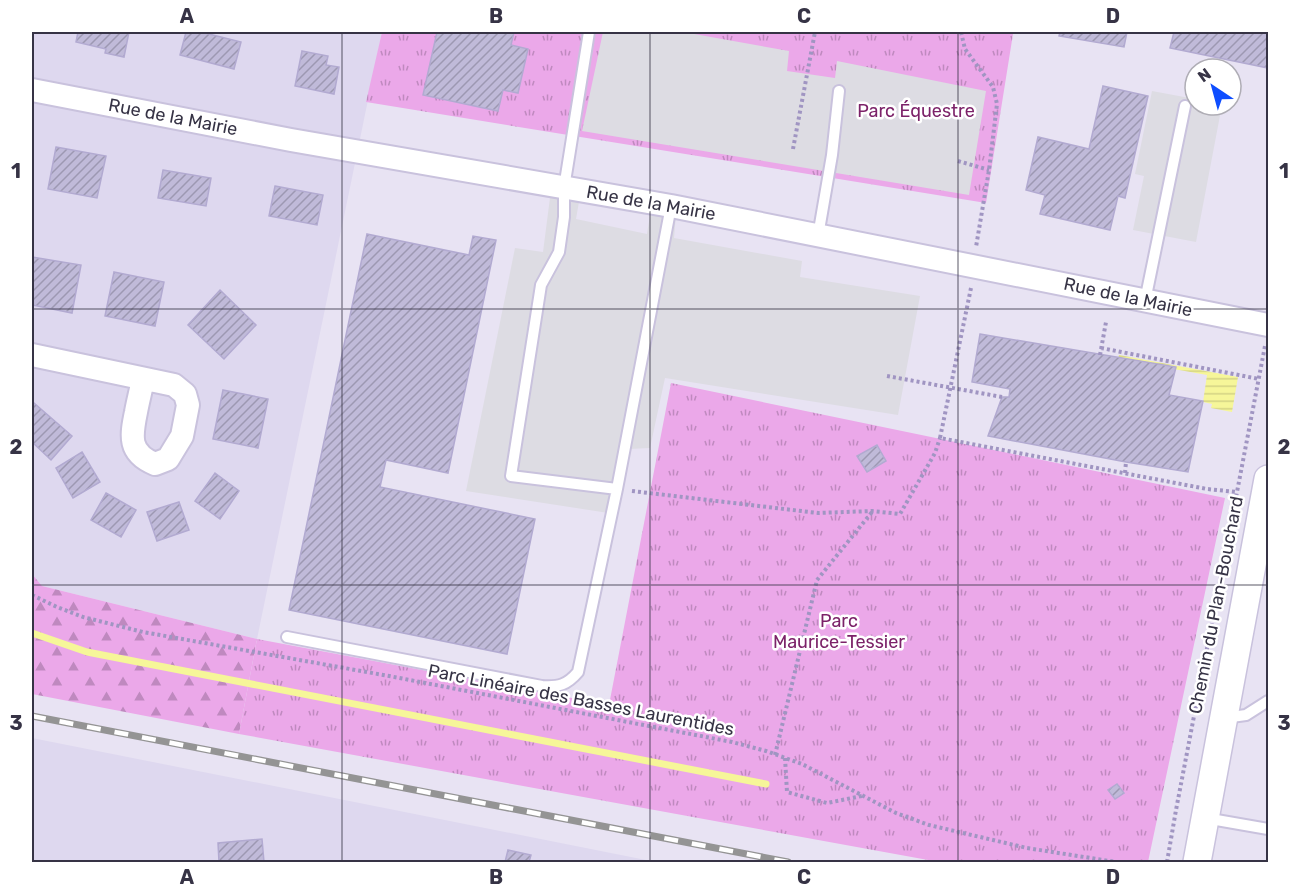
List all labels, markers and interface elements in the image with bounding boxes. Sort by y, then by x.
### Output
text: A [180,4,195,28]
text: B [489,4,503,28]
text: C [797,4,811,28]
text: D [1106,4,1120,28]
north arrow [1183,57,1243,117]
text: N [1194,64,1215,86]
street label: Rue de la Mairie [107,94,239,140]
park label: Parc Équestre [857,100,975,122]
text: 1 [11,159,21,183]
text: 1 [1279,159,1289,183]
street label: Rue de la Mairie [585,181,717,225]
street label: Rue de la Mairie [1062,273,1194,321]
text: 2 [10,435,23,459]
text: 2 [1278,435,1291,459]
street label: Chemin du Plan-Bouchard [1184,494,1248,716]
park label: Parc Maurice-Tessier [773,610,905,653]
street label: Parc Linéaire des Basses Laurentides [426,659,736,741]
text: 3 [9,711,23,735]
text: 3 [1277,711,1291,735]
text: A [180,865,195,889]
text: B [489,865,503,889]
text: C [797,865,811,889]
text: D [1106,865,1120,889]

